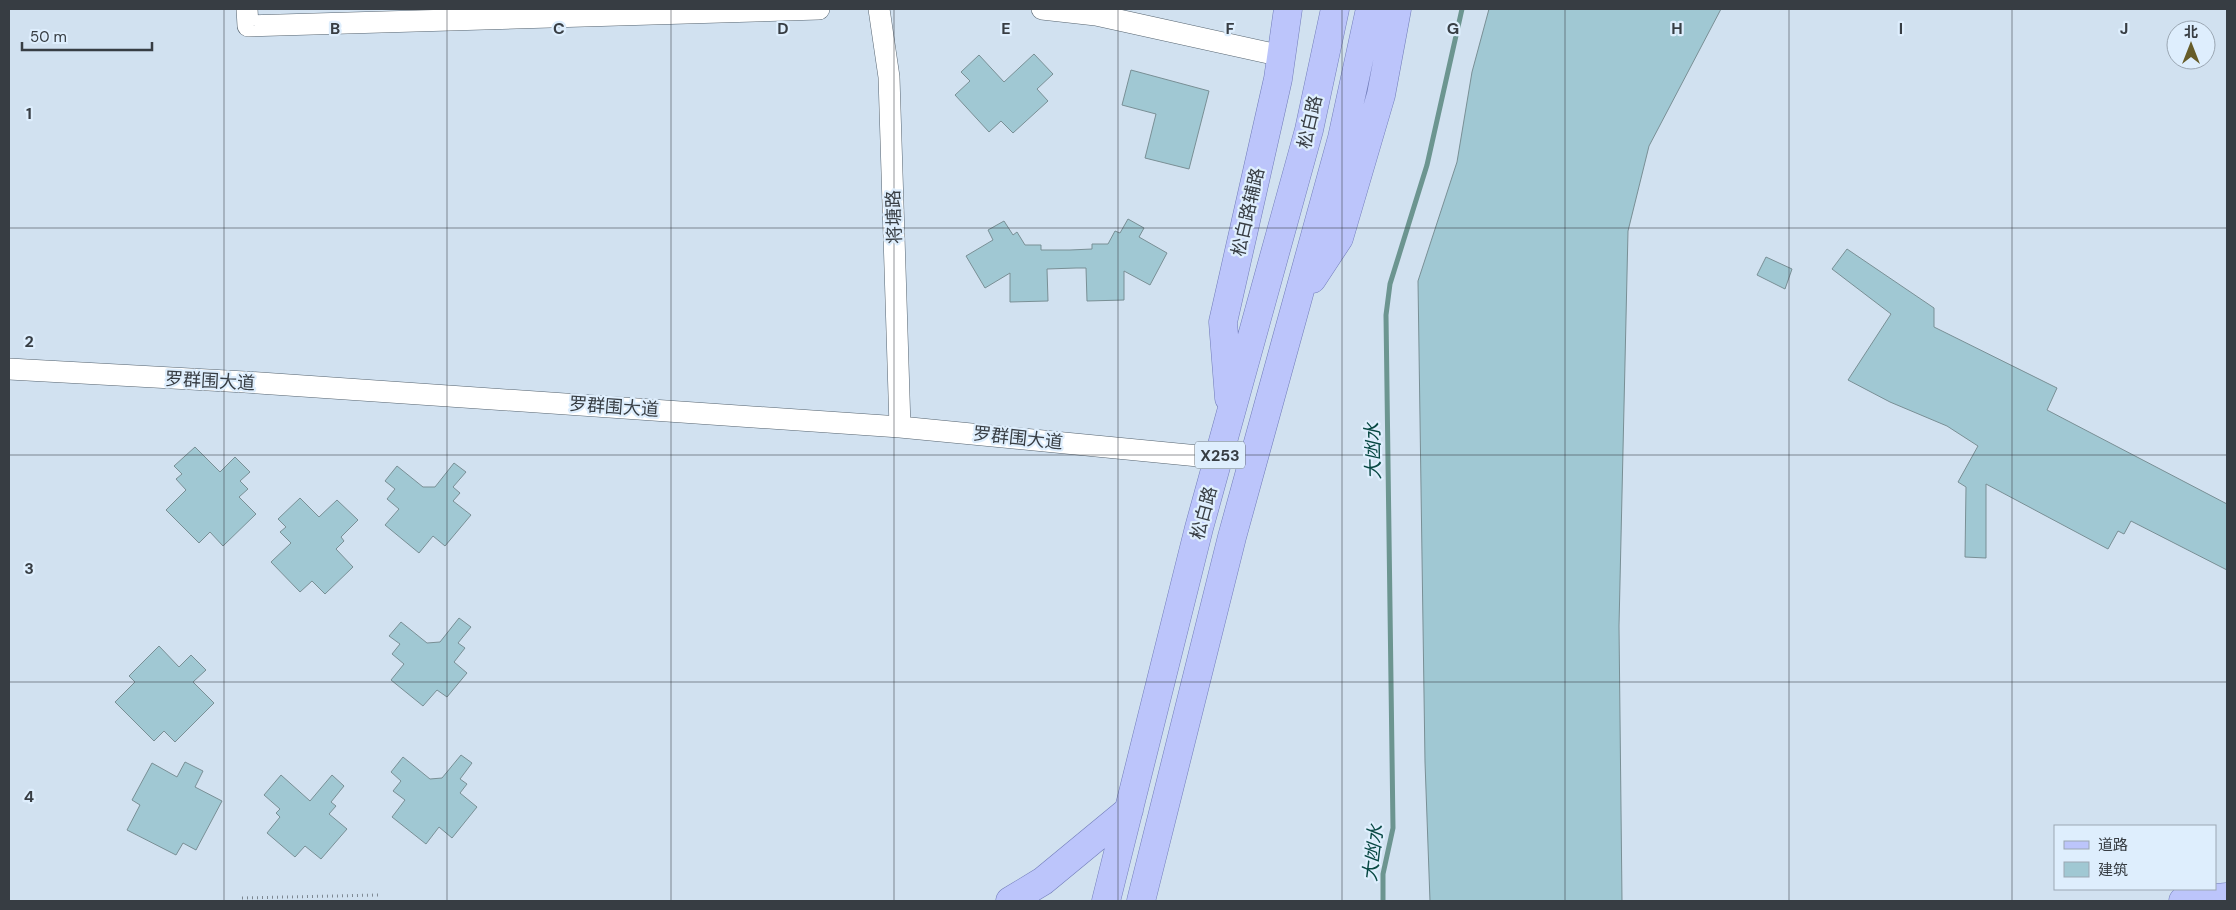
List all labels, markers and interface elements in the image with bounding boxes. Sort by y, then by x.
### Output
text: B [330,18,340,39]
text: C [553,18,565,39]
text: D [777,18,789,39]
text: E [1001,18,1011,39]
text: F [1226,18,1235,39]
text: G [1447,18,1459,39]
text: H [1671,18,1683,39]
text: I [1899,18,1903,39]
text: J [2120,18,2128,39]
scale bar [22,20,152,52]
north arrow [2166,20,2216,70]
text: 北 [2184,23,2198,41]
text: 50 m [30,27,67,47]
street label: 松白路 [1292,93,1328,151]
text: 1 [26,103,32,124]
street label: 松白路辅路 [1226,165,1270,259]
street label: 将塘路 [881,190,907,244]
text: 2 [24,331,34,352]
street label: 罗群围大道 [164,367,256,395]
street label: 罗群围大道 [568,392,660,422]
street label: 罗群围大道 [972,421,1064,455]
water label: 大凼水 [1360,421,1386,480]
road number: X253 [1195,442,1245,468]
street label: 松白路 [1185,484,1223,542]
text: 3 [24,558,34,579]
text: 4 [24,786,34,807]
water label: 大凼水 [1357,822,1389,883]
legend [2054,825,2216,890]
text: 道路 [2098,835,2128,855]
text: 建筑 [2098,860,2128,880]

